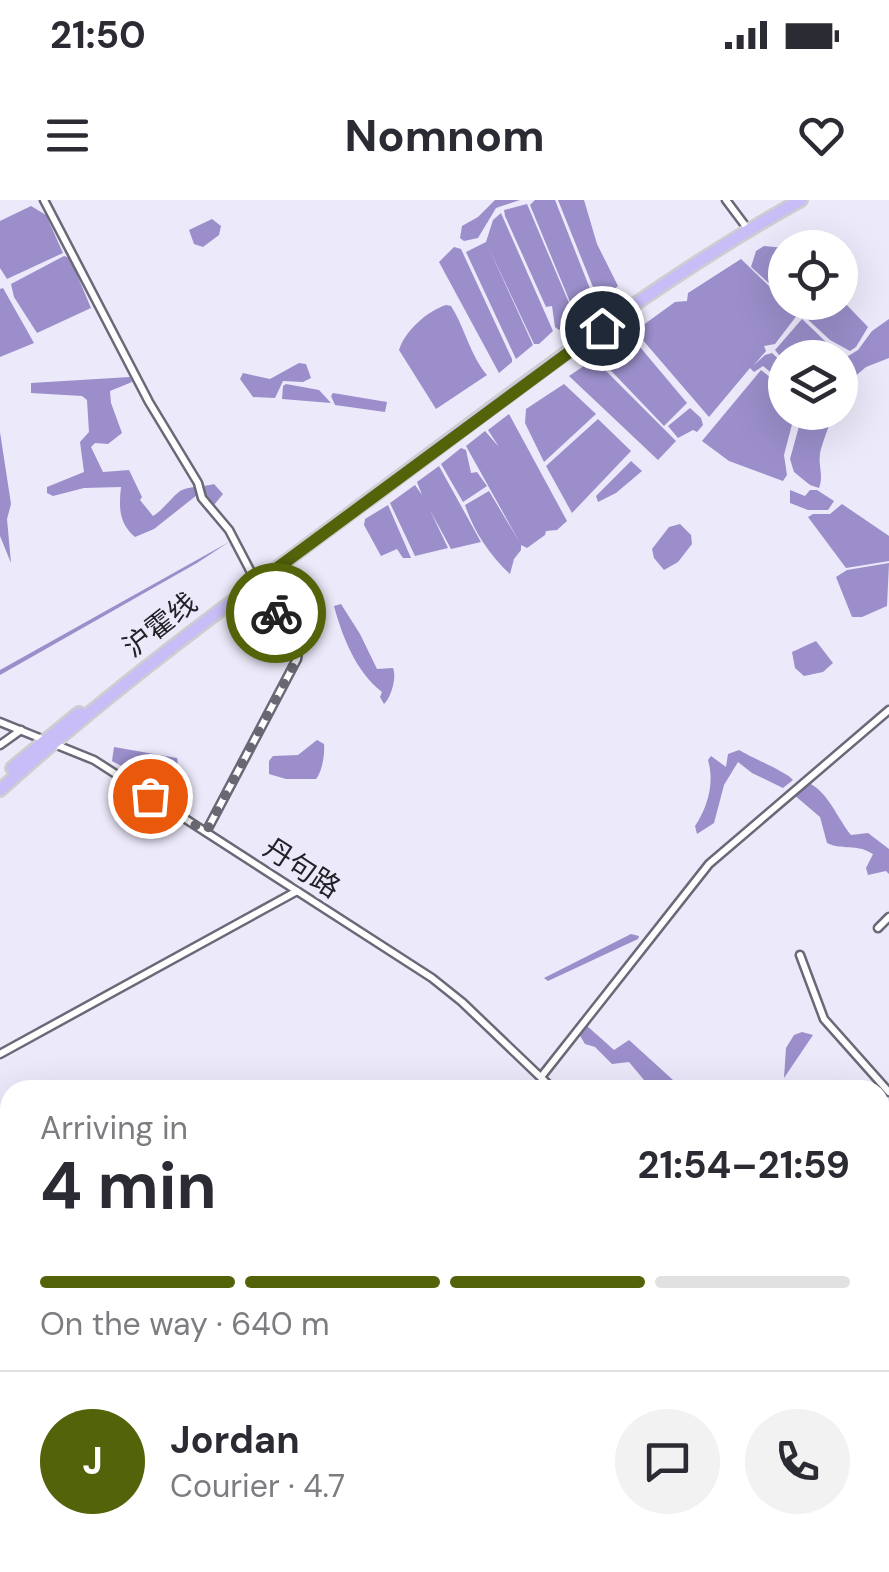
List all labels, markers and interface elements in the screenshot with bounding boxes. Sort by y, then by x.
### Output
text: 21:50 [50,10,146,60]
text: Nomnom [344,106,545,165]
icon: menu [40,108,95,163]
icon: heart [794,108,849,163]
map controls [768,230,858,430]
button: locate [768,230,858,320]
pin [560,286,645,371]
icon: home [575,301,630,356]
button: layers [768,340,858,430]
courier [226,563,326,663]
street label: 沪霍线 [116,585,204,665]
icon: bike [249,586,304,641]
pin [108,754,193,839]
icon: bag [123,769,178,824]
street label: 丹句路 [257,830,347,906]
text: Arriving in [40,1107,188,1149]
text: 21:54–21:59 [638,1140,850,1190]
text: 4 min [40,1144,217,1228]
text: On the way · 640 m [40,1303,330,1345]
button: chat [615,1409,720,1514]
button: phone [745,1409,850,1514]
text: Jordan [170,1415,300,1465]
text: J [82,1436,103,1486]
text: Courier · 4.7 [170,1465,345,1507]

